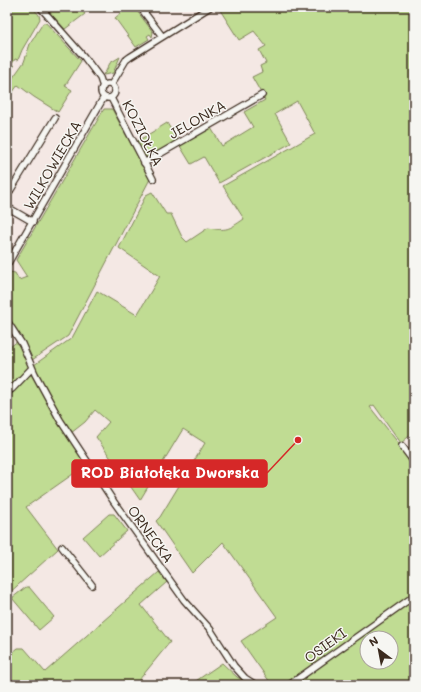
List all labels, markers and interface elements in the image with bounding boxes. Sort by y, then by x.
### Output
street label: JELONKA [165,95,229,143]
street label: KOZIOŁKA [118,97,168,169]
street label: WILKOWIECKA [19,117,85,213]
callout: ROD Białołęka Dworska [72,460,267,487]
text: ROD Białołęka Dworska [81,462,259,482]
street label: ORNECKA [124,501,178,567]
street label: OSIEKI [300,623,350,667]
north arrow [359,630,399,670]
text: N [366,633,381,650]

